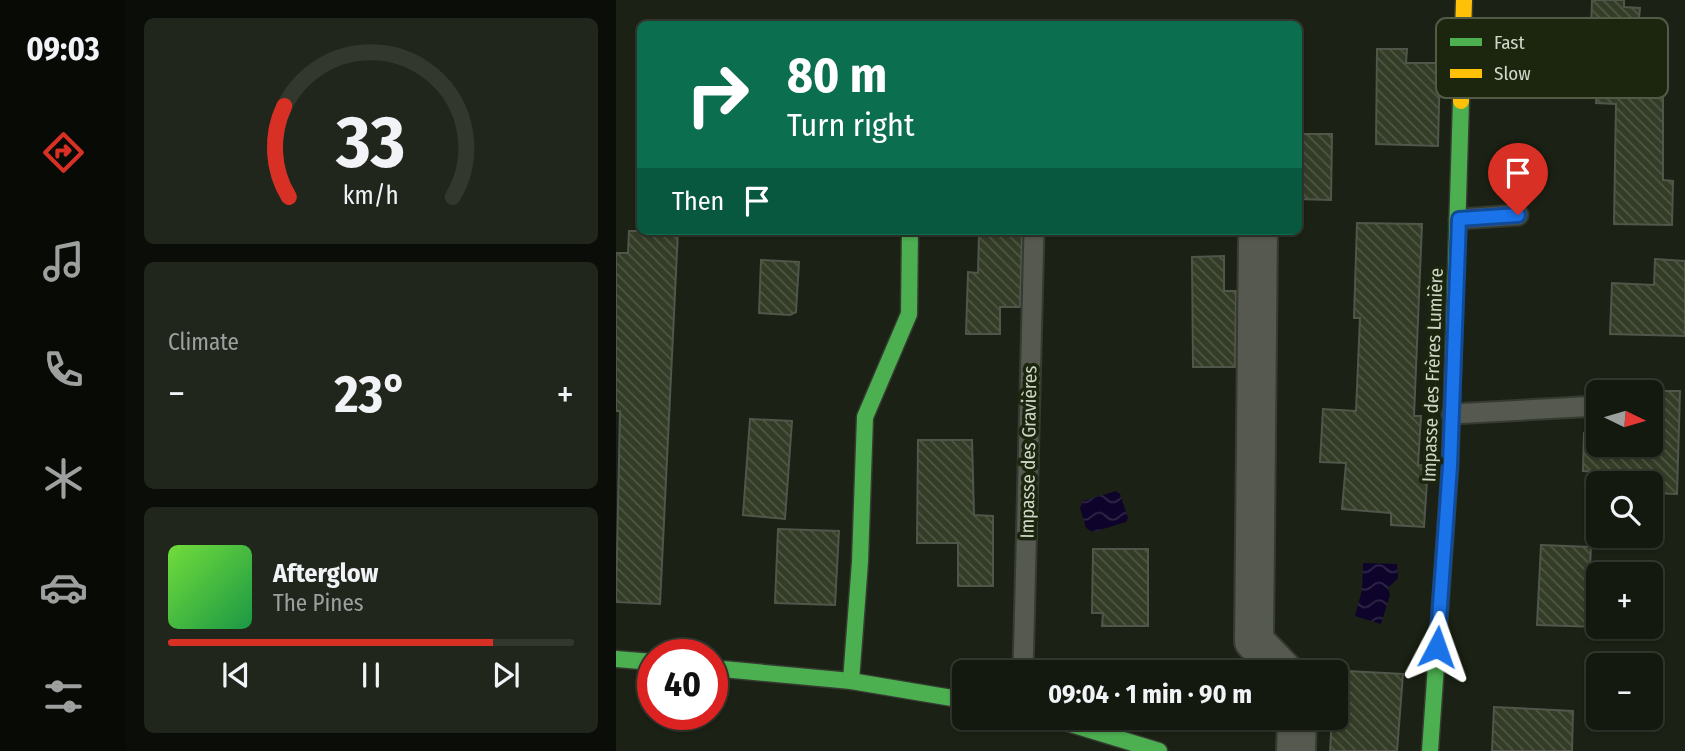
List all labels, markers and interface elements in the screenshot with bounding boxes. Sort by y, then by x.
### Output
legend [1436,18,1668,98]
text: 09:03 [26,30,100,68]
text: Fast [1494,31,1525,54]
text: 80 m [787,46,887,105]
icon: right [672,49,763,140]
text: Slow [1494,62,1531,85]
text: 33 [336,100,405,187]
text: Turn right [787,106,914,144]
icon: directions [39,128,88,177]
pin [1488,143,1548,215]
icon: arrive [1499,154,1537,192]
text: km/h [343,181,399,211]
icon: arrive [738,182,776,220]
text: Then [672,186,724,217]
icon: music [39,237,88,286]
street label: Impasse des Frères Lumière [1417,268,1448,483]
text: Climate [168,328,239,356]
icon: phone [39,345,88,394]
text: 23° [334,363,407,426]
street label: Impasse des Gravières [1015,365,1042,539]
text: − [168,371,185,417]
text: + [557,371,574,417]
north arrow [1586,380,1662,457]
map controls [1586,380,1663,730]
icon: climate [39,454,88,503]
button: search [1586,471,1663,548]
text: Afterglow [273,558,378,589]
button: + [1586,562,1663,639]
icon: car [39,563,88,612]
text: The Pines [273,589,364,617]
position arrow [1400,610,1474,684]
speed limit sign: 40 [637,639,728,730]
button: − [1586,653,1663,730]
icon: previous [217,656,255,694]
icon: pause [352,656,390,694]
icon: next [487,656,525,694]
icon: filters [39,672,88,721]
text: 09:04 · 1 min · 90 m [1048,679,1252,710]

